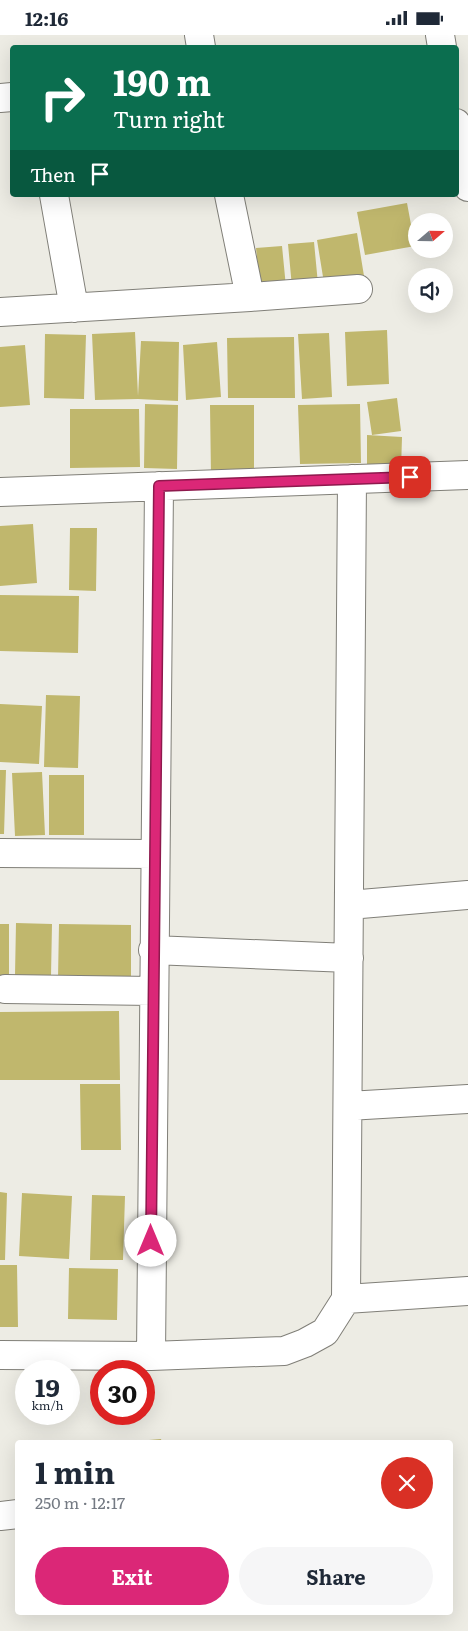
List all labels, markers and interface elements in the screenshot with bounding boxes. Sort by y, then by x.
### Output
text: 12:16 [25,4,68,32]
text: 190 m [113,55,211,107]
icon: right [30,65,95,130]
text: Turn right [113,102,225,135]
text: Then [30,160,76,188]
icon: arrive [86,160,114,188]
north arrow [408,213,452,257]
map controls [408,213,453,313]
button: sound [408,268,453,313]
pin [389,456,431,498]
icon: arrive [396,463,424,491]
position arrow [124,1214,176,1266]
speed limit sign: 30 [90,1360,155,1425]
text: 19 [35,1368,60,1405]
text: km/h [32,1396,63,1414]
text: 1 min [35,1449,115,1493]
button: close [381,1457,433,1509]
text: 250 m · 12:17 [35,1490,125,1514]
button: Exit [35,1547,229,1605]
button: Share [239,1547,433,1605]

